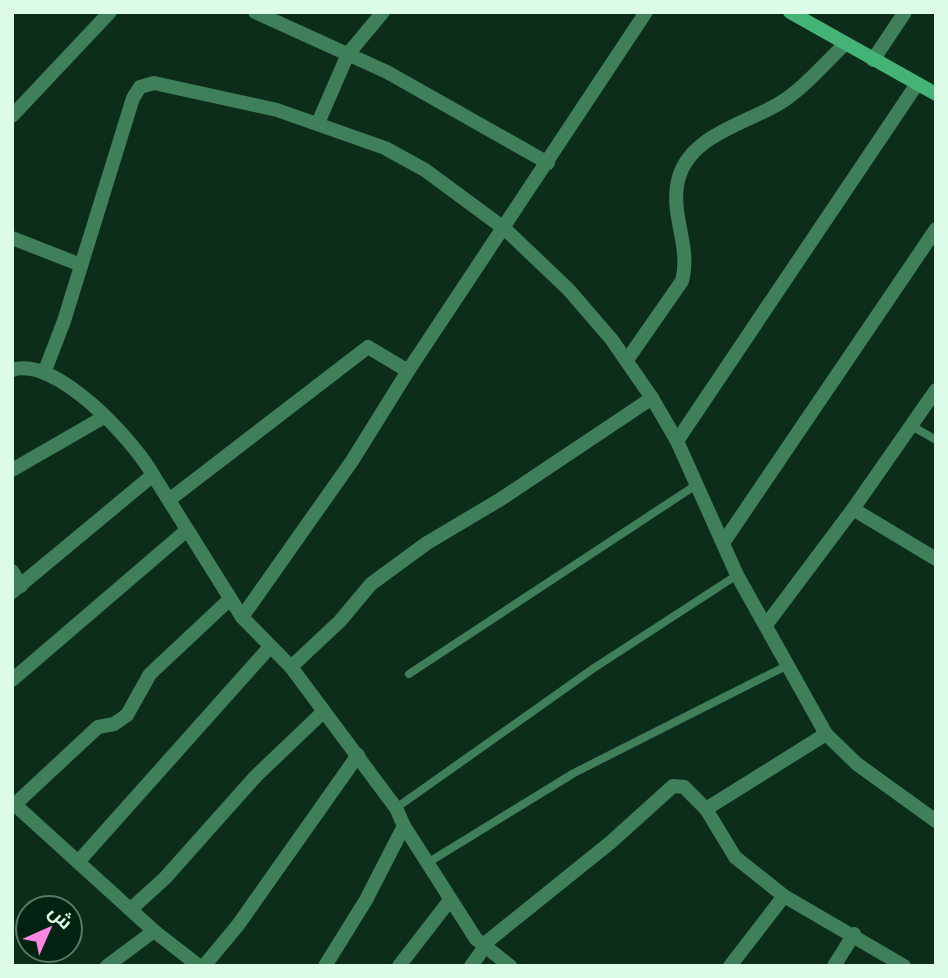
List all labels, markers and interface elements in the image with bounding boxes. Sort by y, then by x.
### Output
north arrow [14,894,84,964]
text: ش [43,901,77,935]

